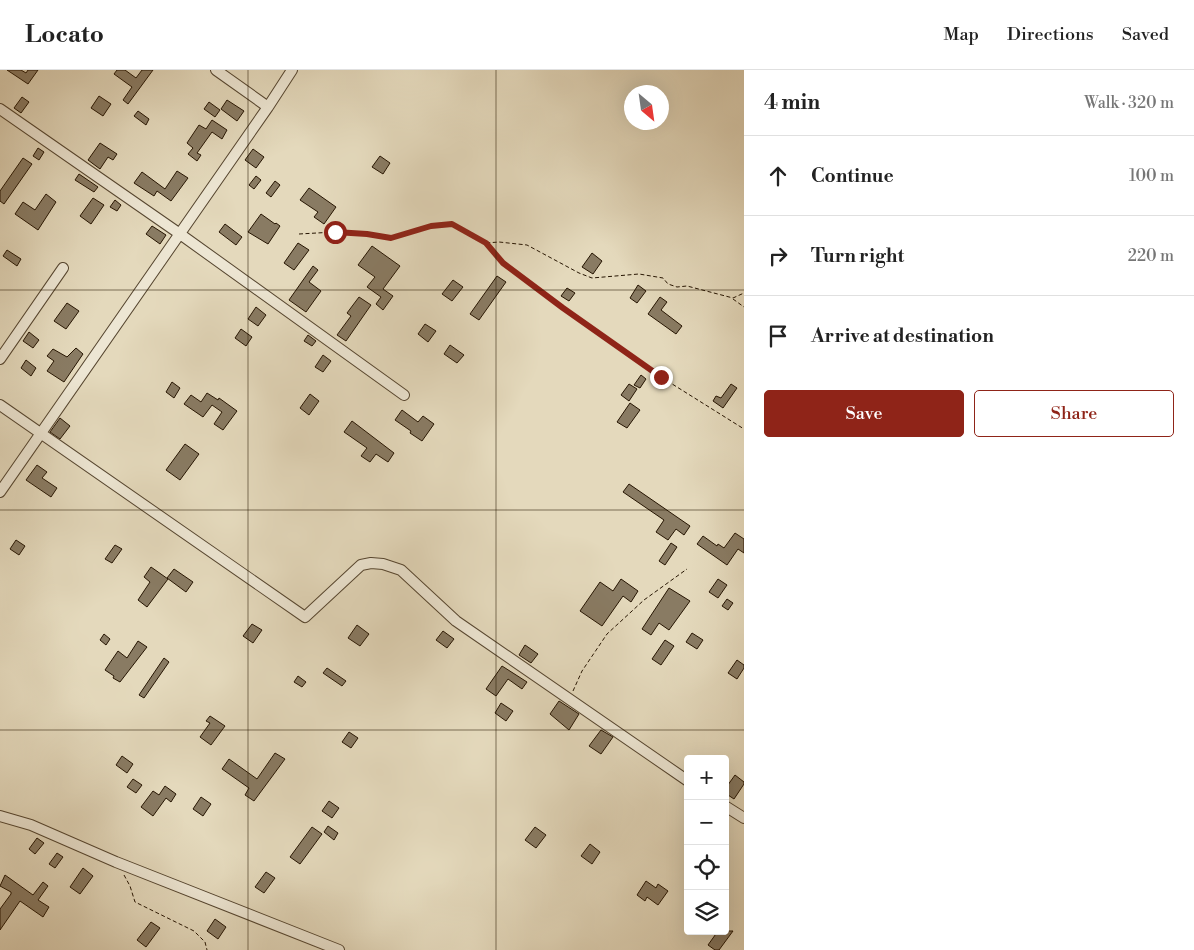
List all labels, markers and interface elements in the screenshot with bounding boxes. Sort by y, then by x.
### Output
text: Locato [25,20,104,50]
text: Map [943,23,979,46]
text: Directions [1007,23,1094,46]
text: Saved [1122,23,1169,46]
north arrow [624,85,669,130]
text: 4 min [764,90,820,116]
text: Walk · 320 m [1084,93,1174,113]
icon: ahead [764,162,792,190]
text: Continue [811,164,894,188]
text: 100 m [1129,166,1174,186]
route start [324,221,347,244]
icon: right [764,242,792,270]
text: Turn right [811,244,904,268]
text: 220 m [1128,246,1174,266]
icon: arrive [764,322,792,350]
text: Arrive at destination [811,324,994,348]
route end [650,366,673,389]
button: Save [764,390,964,437]
button: Share [974,390,1174,437]
map controls [684,755,729,935]
button: + [684,755,729,800]
button: − [684,800,729,845]
button: locate [684,845,729,890]
button: layers [684,890,729,935]

